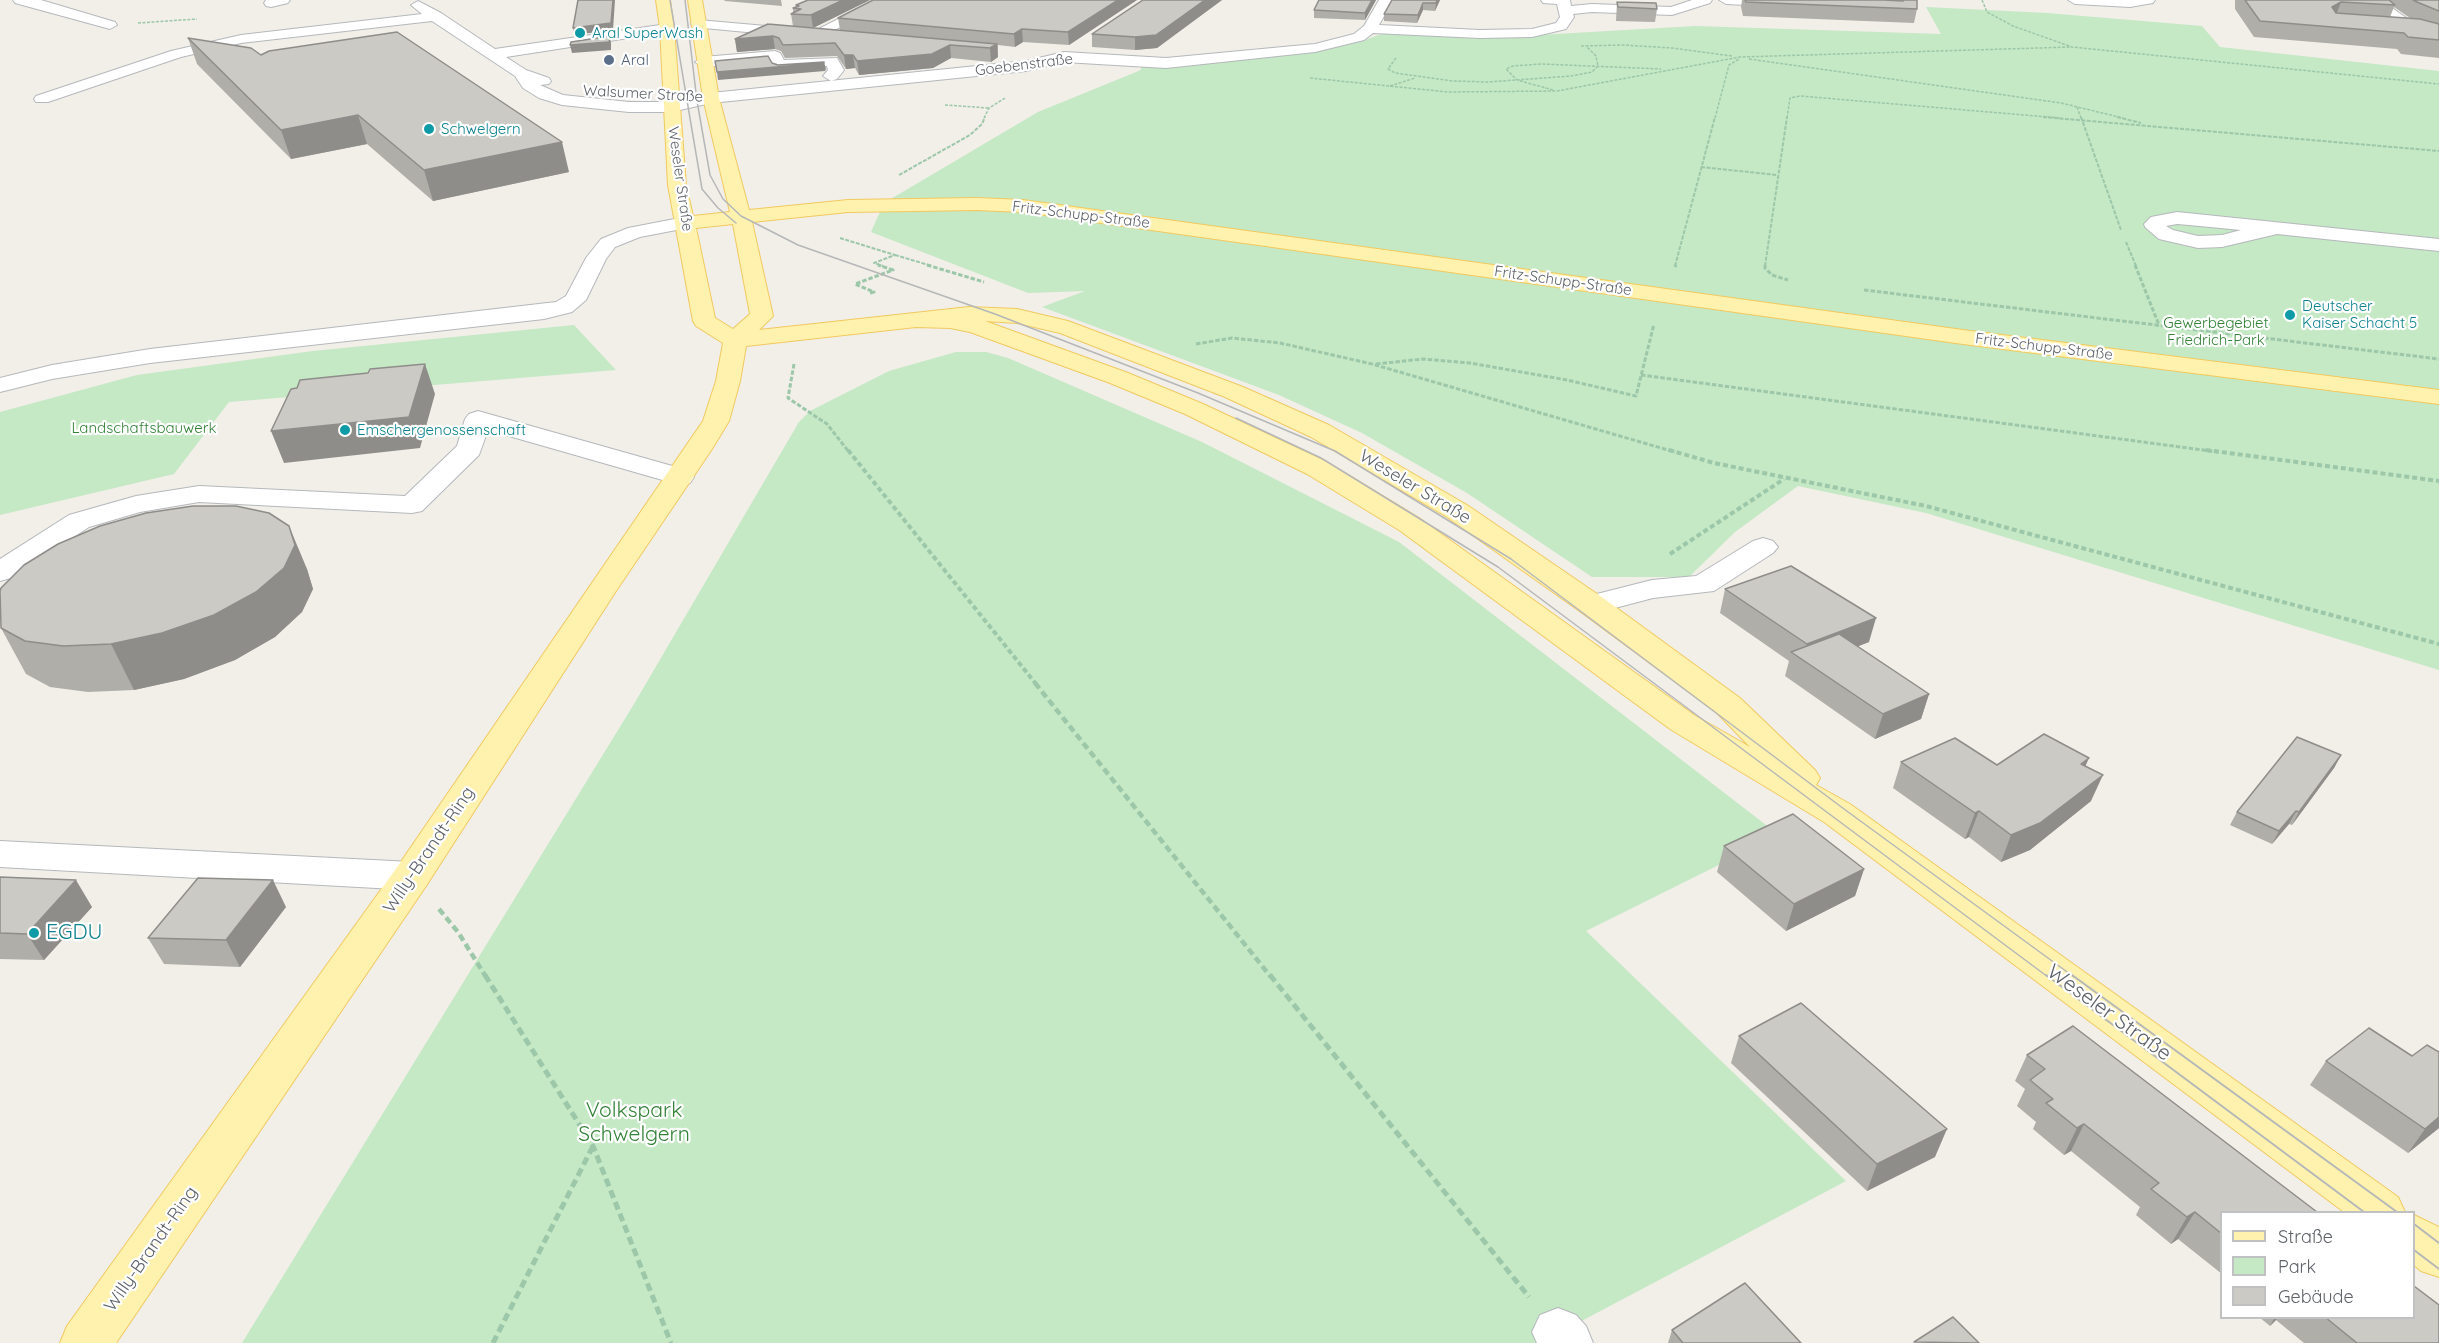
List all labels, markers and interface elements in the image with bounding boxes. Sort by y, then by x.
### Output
place label: Aral SuperWash [592,24,703,42]
marker: Aral SuperWash [573,26,587,40]
street label: Goebenstraße [974,50,1074,80]
place label: Aral [621,51,649,69]
marker: Aral [602,53,616,67]
street label: Walsumer Straße [582,82,704,106]
place label: Schwelgern [441,120,521,138]
marker: Schwelgern [422,122,436,136]
street label: Weseler Straße [664,125,696,233]
street label: Fritz-Schupp-Straße [1011,198,1151,232]
street label: Fritz-Schupp-Straße [1493,262,1633,300]
place label: Deutscher Kaiser Schacht 5 [2302,297,2417,332]
marker: Deutscher Kaiser Schacht 5 [2283,308,2297,322]
park label: Gewerbegebiet Friedrich-Park [2163,314,2269,349]
street label: Fritz-Schupp-Straße [1974,330,2114,364]
park label: Landschaftsbauwerk [71,419,217,437]
place label: Emschergenossenschaft [357,421,526,439]
marker: Emschergenossenschaft [338,423,352,437]
street label: Weseler Straße [1355,445,1475,529]
street label: Willy-Brandt-Ring [379,783,479,917]
place label: EGDU [46,920,103,946]
marker: EGDU [27,926,41,940]
street label: Weseler Straße [2042,959,2176,1067]
park label: Volkspark Schwelgern [578,1098,690,1148]
street label: Willy-Brandt-Ring [100,1182,202,1316]
legend [2220,1211,2415,1319]
text: Straße [2278,1225,2333,1248]
text: Park [2278,1255,2316,1278]
text: Gebäude [2278,1285,2354,1308]

